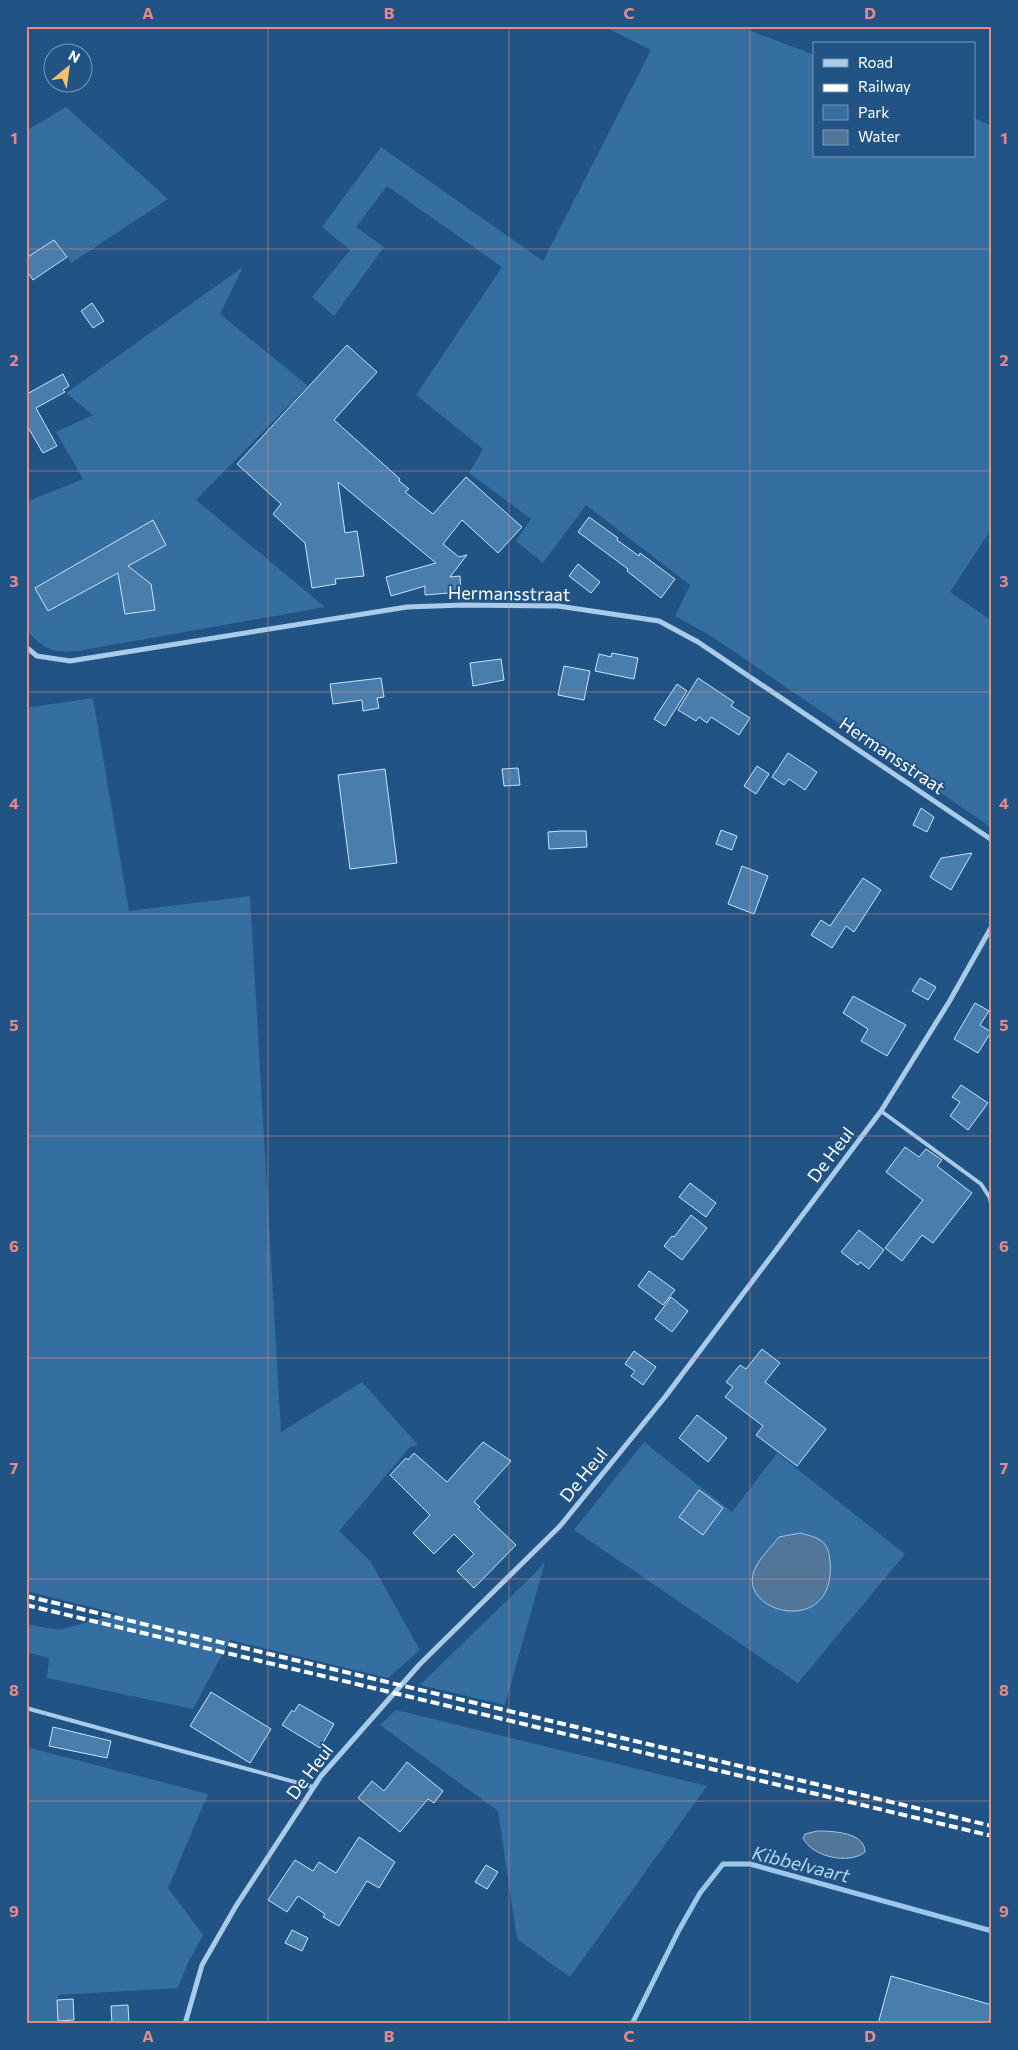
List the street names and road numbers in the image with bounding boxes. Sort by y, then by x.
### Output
street label: Hermansstraat [448,581,570,605]
street label: Hermansstraat [836,712,950,799]
street label: De Heul [802,1122,858,1186]
street label: De Heul [555,1443,612,1506]
street label: De Heul [281,1739,337,1803]

